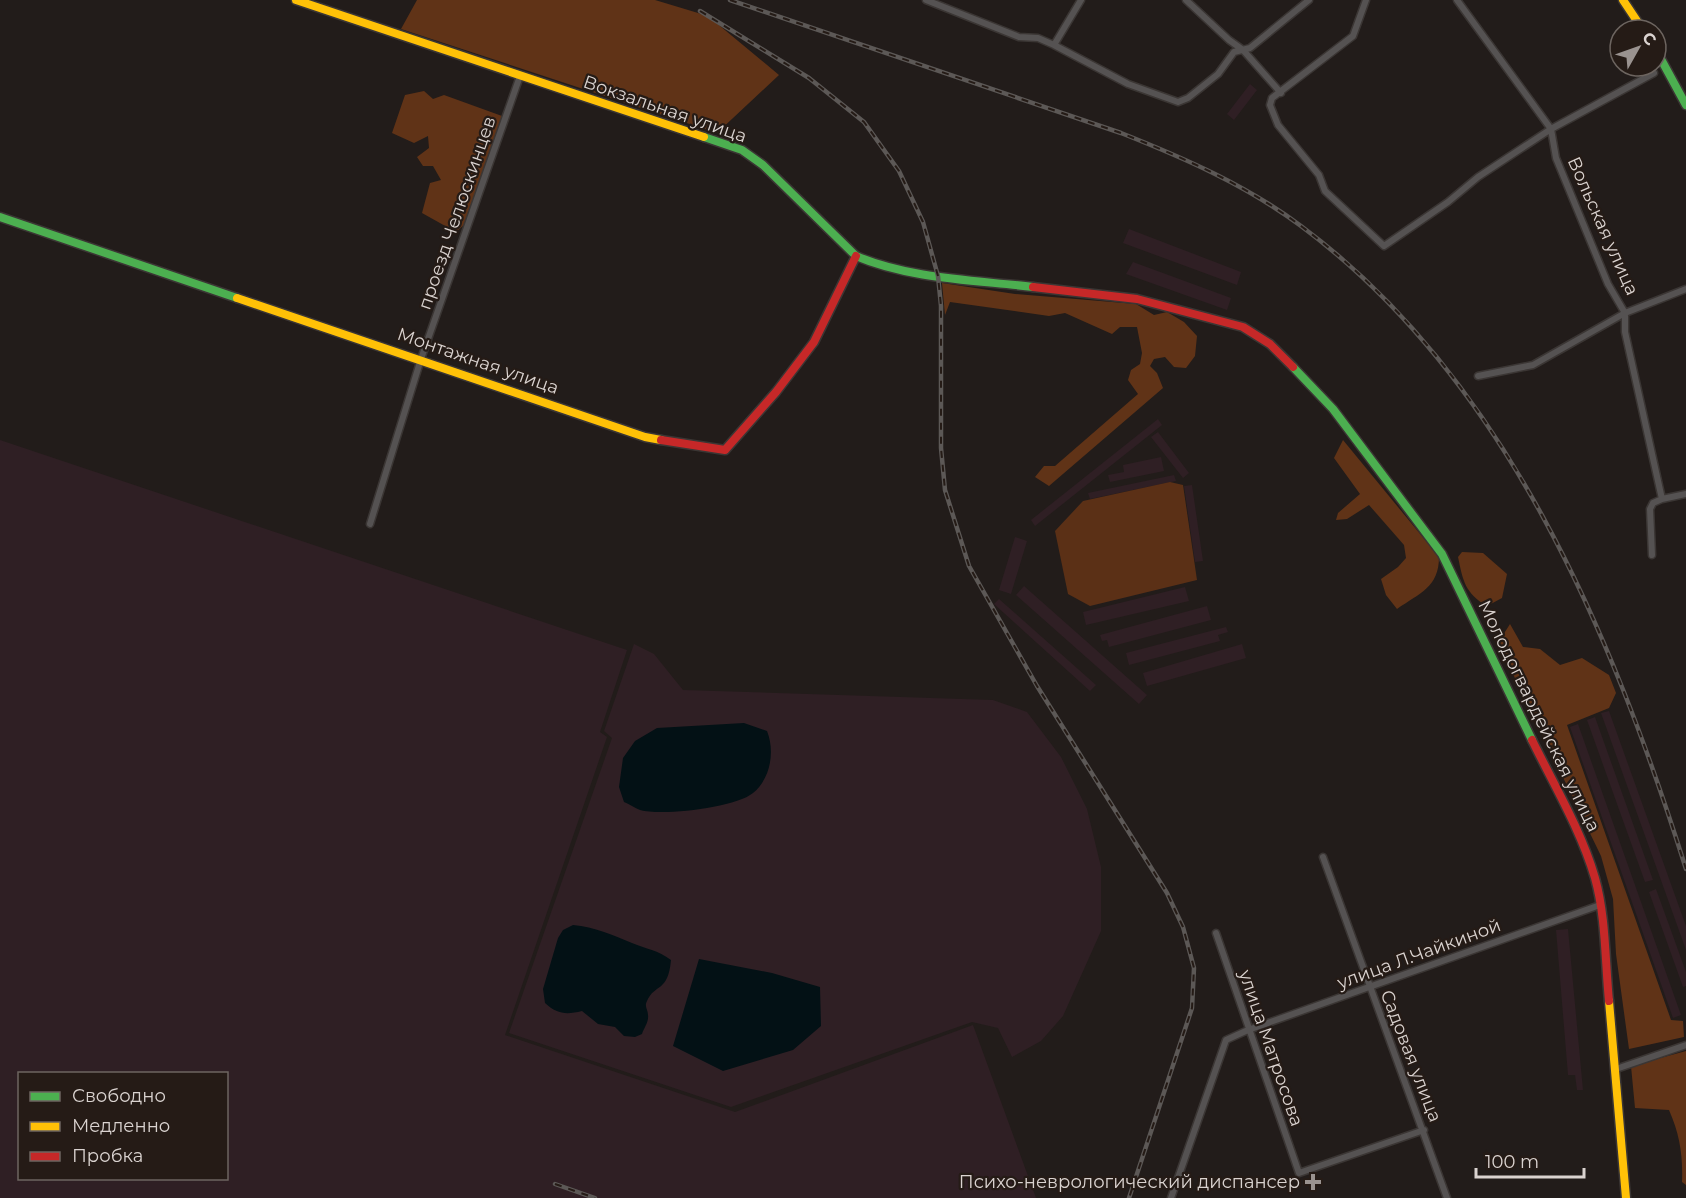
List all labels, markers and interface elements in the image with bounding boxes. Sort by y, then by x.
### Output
north arrow [1608,18,1668,78]
text: С [1638,28,1660,50]
street label: Вокзальная улица [580,71,750,147]
street label: проезд Челюскинцев [413,113,501,313]
street label: Вольская улица [1563,153,1643,299]
street label: Монтажная улица [394,323,562,399]
street label: Молодогвардейская улица [1473,597,1605,835]
street label: улица Л.Чайкиной [1333,914,1504,994]
street label: улица Матросова [1234,966,1308,1129]
street label: Садовая улица [1376,987,1446,1125]
legend [18,1072,228,1180]
text: Свободно [72,1085,166,1107]
text: Медленно [72,1115,170,1137]
scale bar [1476,1141,1584,1179]
text: Пробка [72,1145,143,1167]
text: 100 m [1485,1151,1539,1173]
place label: Психо-неврологический диспансер [959,1171,1300,1193]
marker: Психо-неврологический диспансер [1304,1173,1322,1191]

